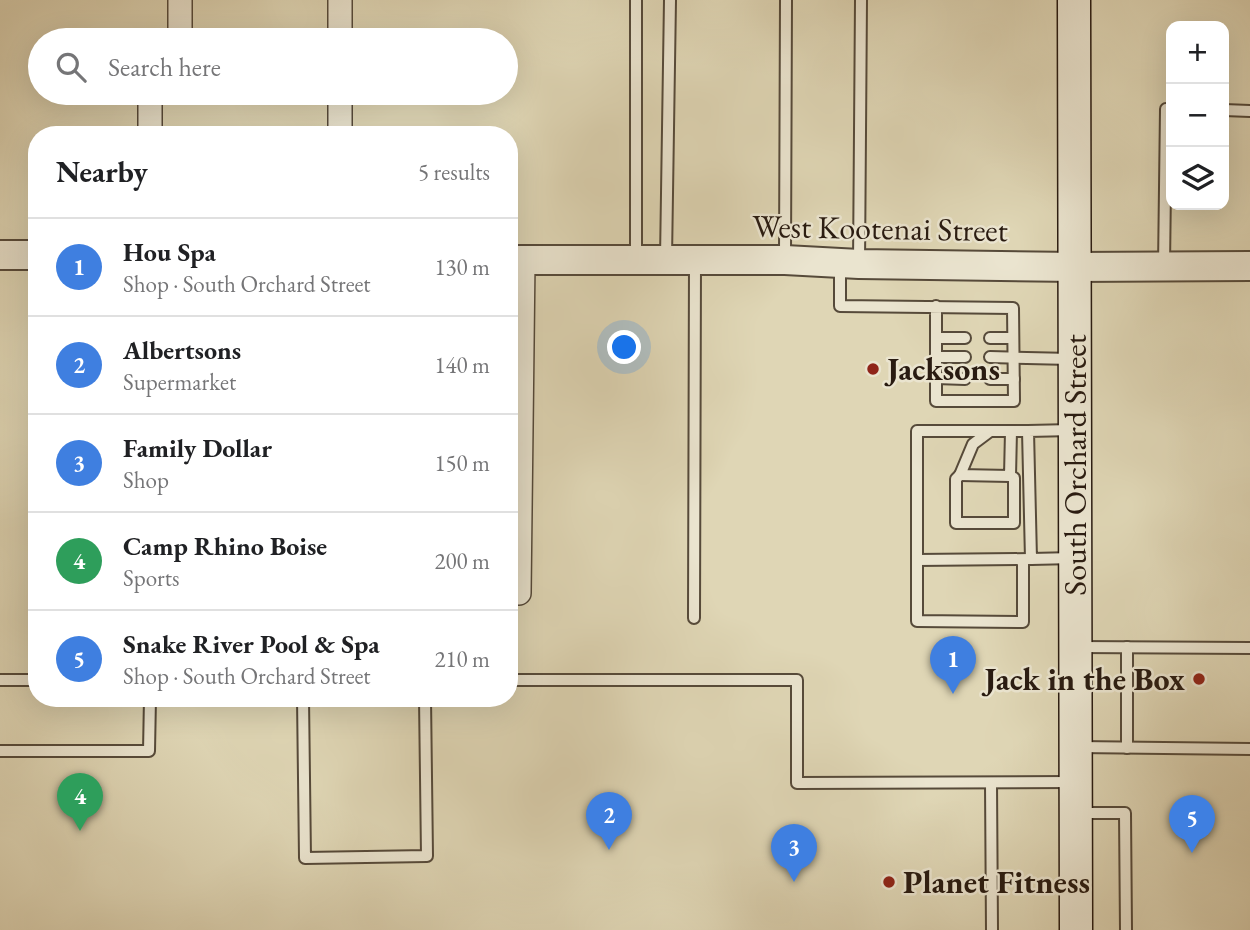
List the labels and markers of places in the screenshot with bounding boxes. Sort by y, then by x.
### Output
place label: Jacksons [884,348,1000,390]
marker: Jacksons [865,361,881,377]
pin: 1 [930,636,976,694]
place label: Jack in the Box [981,658,1185,700]
marker: Jack in the Box [1191,671,1207,687]
pin: 4 [57,773,103,831]
pin: 2 [586,792,632,850]
pin: 5 [1169,795,1215,853]
pin: 3 [771,824,817,882]
place label: Planet Fitness [903,861,1090,903]
marker: Planet Fitness [881,874,897,890]

